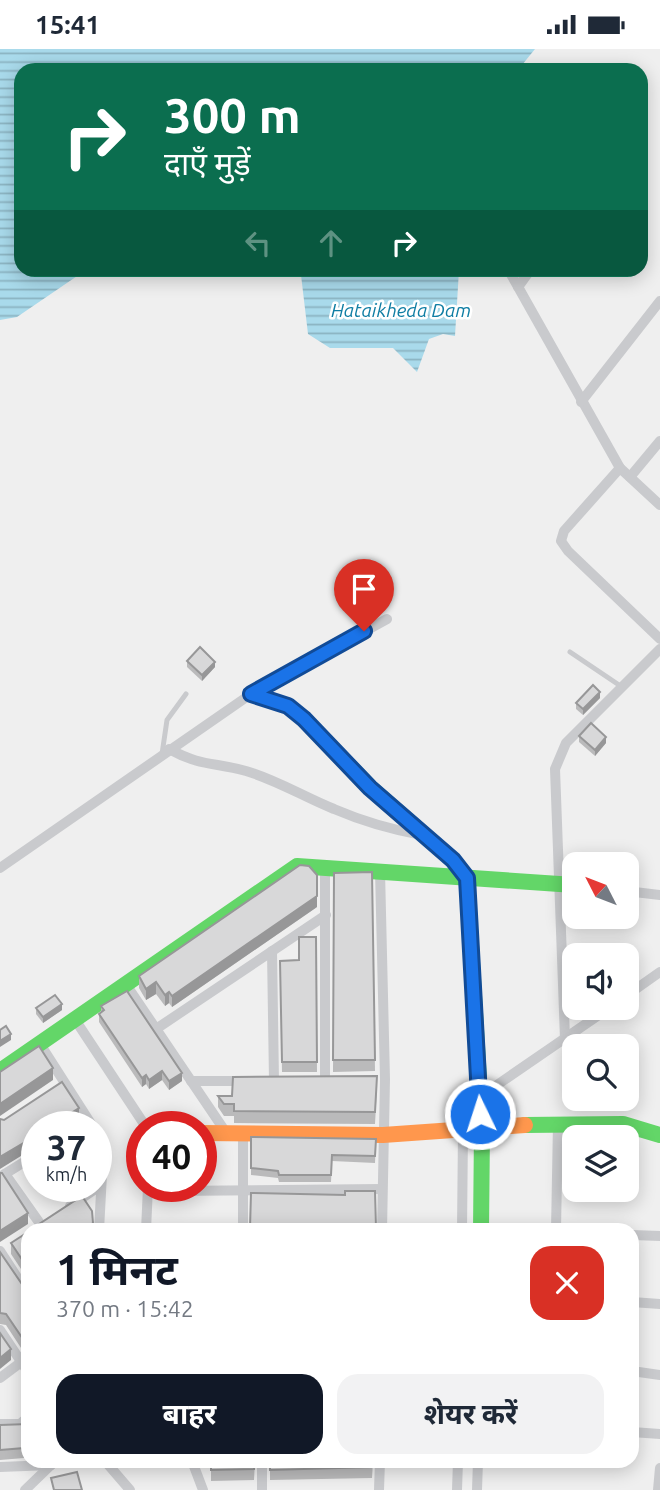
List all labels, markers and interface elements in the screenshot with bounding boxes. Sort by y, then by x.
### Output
text: 15:41 [35,10,100,39]
text: 300 m [164,87,301,142]
icon: right [49,91,140,182]
text: दाएँ मुड़ें [164,145,251,181]
icon: left [239,224,277,262]
icon: ahead [312,224,350,262]
icon: right [385,224,423,262]
water label: Hataikheda Dam [331,299,471,321]
pin [334,559,394,631]
icon: arrive [345,570,383,608]
north arrow [562,852,639,929]
map controls [562,852,639,1202]
button: sound [562,943,639,1020]
button: search [562,1034,639,1111]
position arrow [443,1077,517,1151]
speed limit sign: 40 [126,1111,217,1202]
button: layers [562,1125,639,1202]
text: 37 [47,1127,86,1167]
text: km/h [46,1164,87,1184]
text: 1 मिनट [56,1246,178,1293]
button: close [530,1246,604,1320]
text: 370 m · 15:42 [56,1296,194,1321]
button: बाहर [56,1374,323,1454]
button: शेयर करें [337,1374,604,1454]

